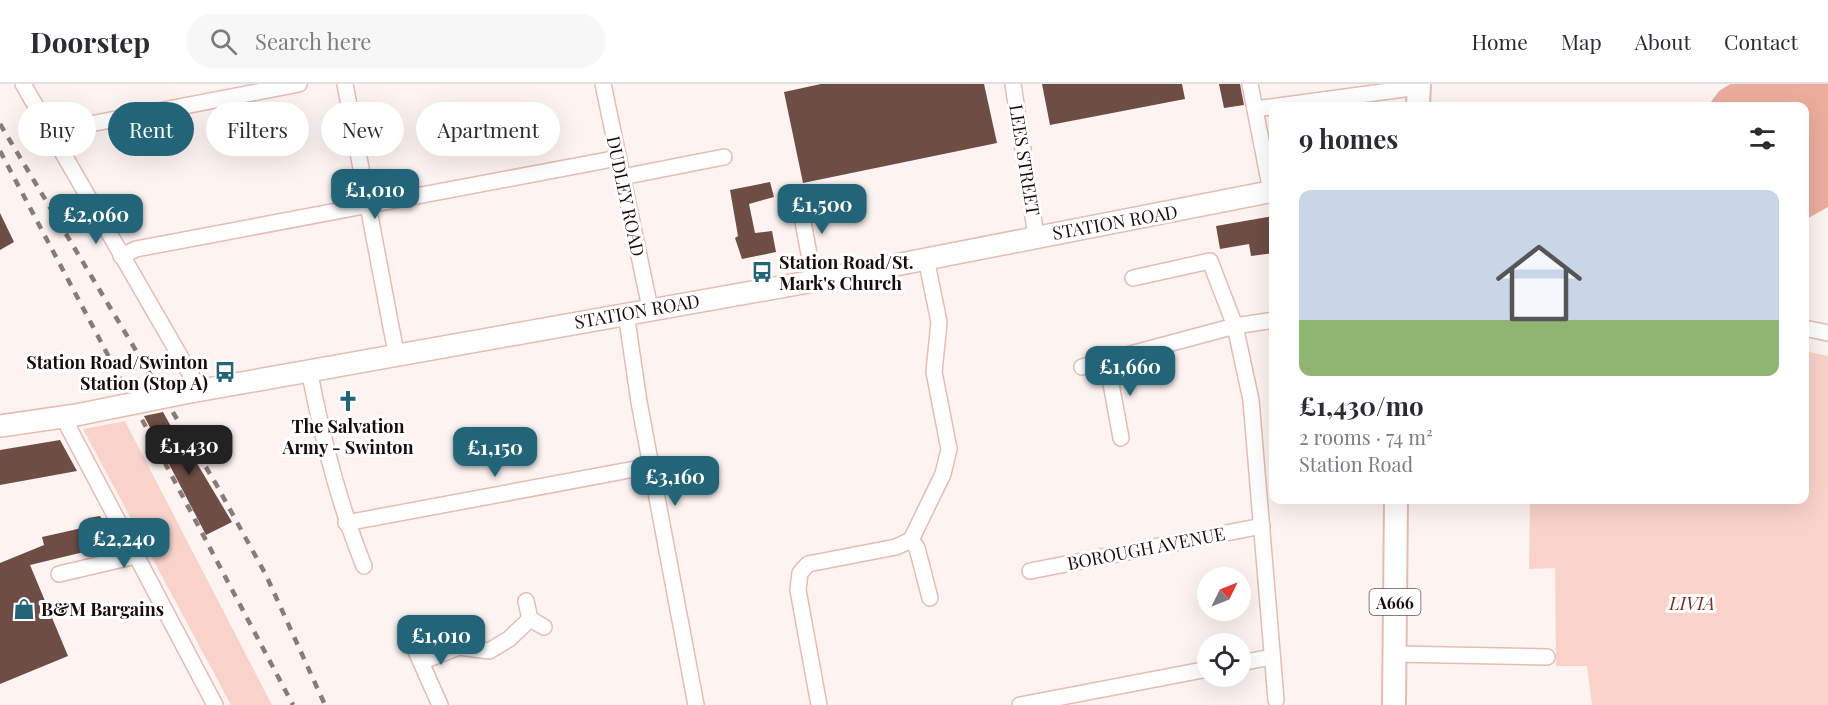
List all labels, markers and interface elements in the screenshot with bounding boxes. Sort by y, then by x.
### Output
search box [186,14,606,68]
text: Doorstep [30,23,150,60]
icon: search [207,25,240,58]
text: Search here [255,26,371,56]
text: Home [1472,27,1528,55]
text: Map [1561,27,1602,55]
text: About [1635,27,1691,55]
text: Contact [1724,27,1798,55]
chip: Buy [18,102,96,156]
chip: Rent [108,102,194,156]
chip: Filters [206,102,309,156]
chip: New [321,102,404,156]
chip: Apartment [416,102,560,156]
street label: LEES STREET [1004,103,1046,217]
text: 9 homes [1299,121,1398,156]
icon: filters [1746,122,1779,155]
street label: DUDLEY ROAD [601,133,651,259]
pin: £1,010 [326,169,424,220]
text: £1,010 [345,175,405,202]
pin: £1,500 [773,184,871,235]
text: £1,500 [792,190,852,217]
pin: £2,060 [47,194,145,245]
street label: STATION ROAD [1051,199,1179,245]
text: £2,060 [63,200,129,227]
icon: home [1485,229,1593,337]
place label: Station Road/St. Mark's Church [779,250,914,295]
bus stop icon: Station Road/St. Mark's Church [750,260,774,284]
street label: STATION ROAD [573,288,701,334]
pin: £1,660 [1081,346,1179,397]
place label: Station Road/Swinton Station (Stop A) [26,350,208,395]
text: £1,660 [1099,352,1161,379]
bus stop icon: Station Road/Swinton Station (Stop A) [213,360,237,384]
text: £1,430/mo [1299,388,1424,423]
church icon: The Salvation Army - Swinton [336,389,360,413]
place label: The Salvation Army - Swinton [281,414,414,459]
text: 2 rooms · 74 m² [1299,423,1433,450]
pin: £1,430 [140,425,238,476]
pin: £1,150 [446,427,544,478]
text: £1,430 [159,431,219,458]
text: £1,150 [467,433,523,460]
text: Station Road [1299,450,1413,477]
pin: £3,160 [626,456,724,507]
text: £3,160 [645,462,705,489]
pin: £2,240 [75,518,173,569]
street label: BOROUGH AVENUE [1065,521,1227,575]
text: £2,240 [93,524,156,551]
north arrow [1197,567,1251,621]
map controls [1197,567,1251,687]
road number: A666 [1370,589,1420,615]
park label: LIVIA [1668,591,1715,615]
shop icon: B&M Bargains [12,597,36,621]
place label: B&M Bargains [41,597,164,621]
pin: £1,010 [392,615,490,666]
text: £1,010 [411,621,471,648]
button: locate [1197,633,1251,687]

